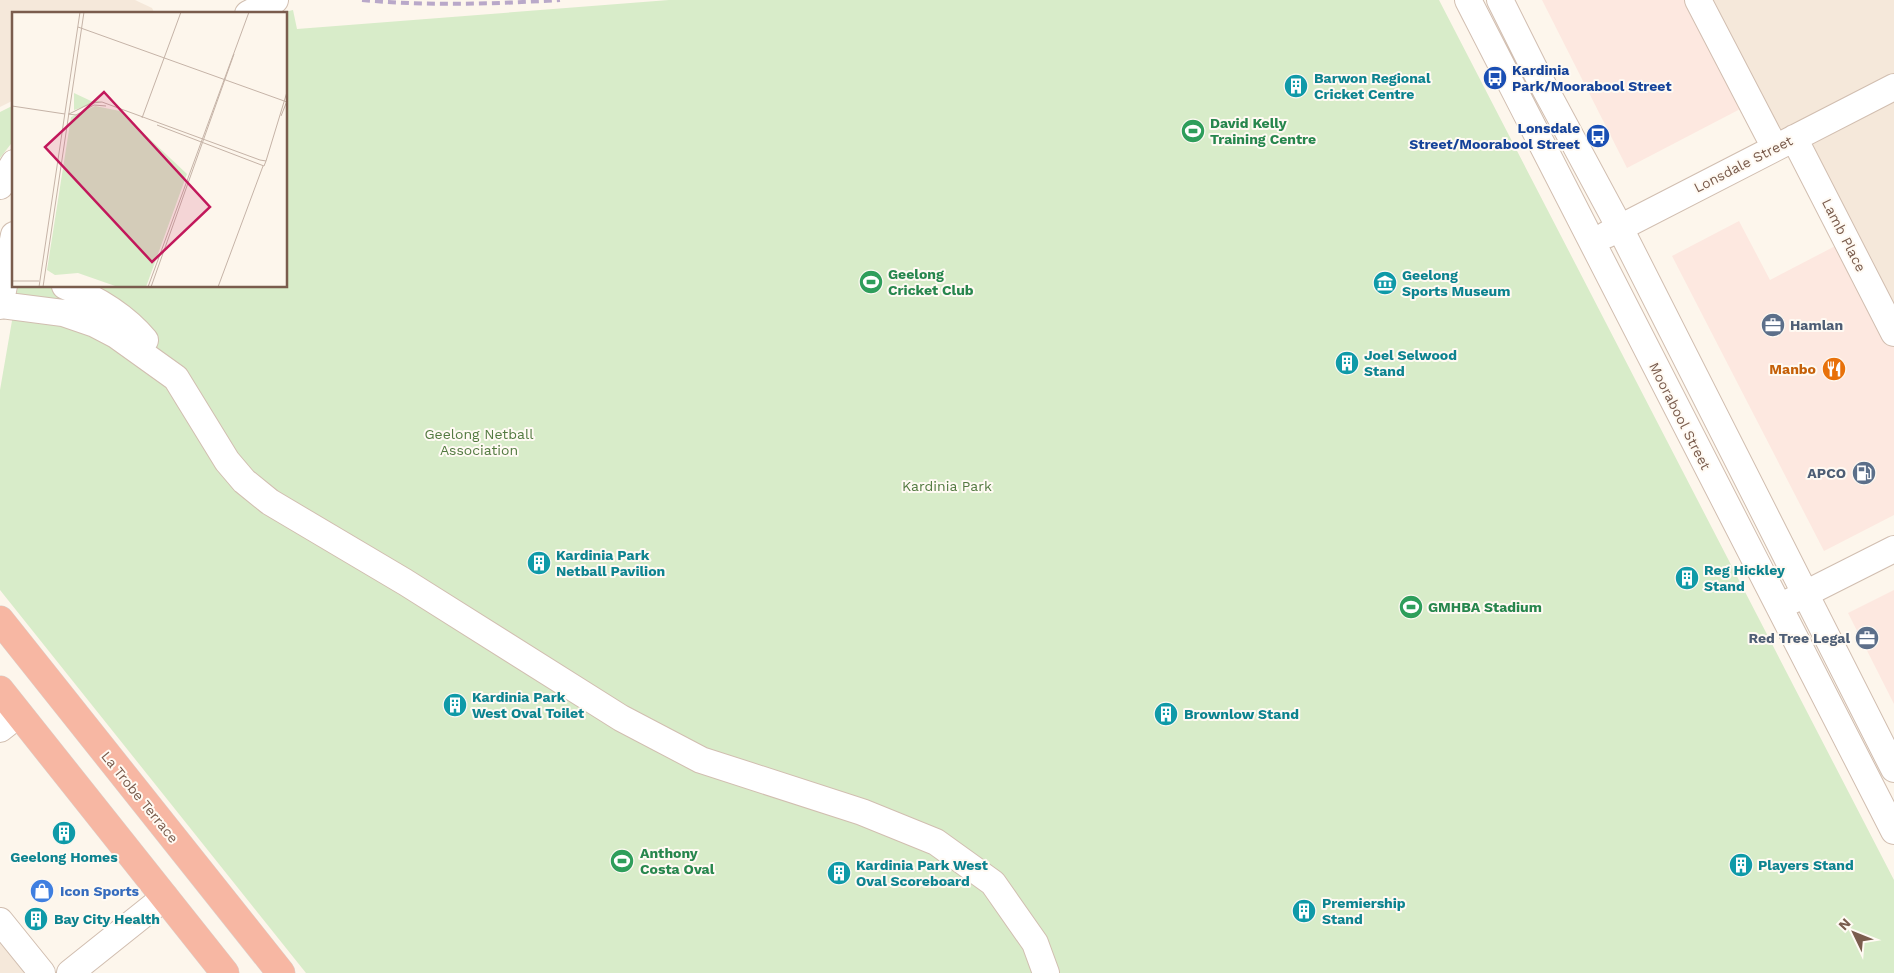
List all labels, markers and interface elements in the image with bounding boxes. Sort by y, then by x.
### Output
inset map [12,12,288,288]
place label: Kardinia Park/Moorabool Street [1512,62,1672,94]
bus stop icon: Kardinia Park/Moorabool Street [1482,65,1508,91]
place label: Barwon Regional Cricket Centre [1314,70,1431,102]
building icon: Barwon Regional Cricket Centre [1283,73,1309,99]
place label: David Kelly Training Centre [1210,115,1316,147]
sports icon: David Kelly Training Centre [1180,118,1206,144]
place label: Lonsdale Street/Moorabool Street [1409,120,1580,152]
bus stop icon: Lonsdale Street/Moorabool Street [1585,123,1611,149]
street label: Lonsdale Street [1691,132,1795,196]
street label: Lamb Place [1819,196,1869,274]
place label: Geelong Cricket Club [888,266,974,298]
place label: Geelong Sports Museum [1402,267,1510,299]
sports icon: Geelong Cricket Club [858,269,884,295]
museum icon: Geelong Sports Museum [1372,270,1398,296]
office icon: Hamlan [1760,312,1786,338]
place label: Hamlan [1790,317,1843,333]
place label: Joel Selwood Stand [1364,347,1457,379]
building icon: Joel Selwood Stand [1334,350,1360,376]
restaurant icon: Manbo [1821,356,1847,382]
street label: Moorabool Street [1646,360,1714,472]
place label: Manbo [1769,361,1816,377]
park label: Geelong Netball Association [424,426,534,458]
fuel station icon: APCO [1851,460,1877,486]
place label: APCO [1807,465,1846,481]
park label: Kardinia Park [902,478,992,494]
place label: Kardinia Park Netball Pavilion [556,547,665,579]
building icon: Kardinia Park Netball Pavilion [526,550,552,576]
place label: Reg Hickley Stand [1704,562,1785,594]
building icon: Reg Hickley Stand [1674,565,1700,591]
sports icon: GMHBA Stadium [1398,594,1424,620]
place label: GMHBA Stadium [1428,599,1542,615]
office icon: Red Tree Legal [1854,625,1880,651]
place label: Red Tree Legal [1748,630,1850,646]
place label: Kardinia Park West Oval Toilet [472,689,584,721]
building icon: Kardinia Park West Oval Toilet [442,692,468,718]
building icon: Brownlow Stand [1153,701,1179,727]
place label: Brownlow Stand [1184,706,1299,722]
street label: La Trobe Terrace [98,748,182,846]
building icon: Geelong Homes [51,820,77,846]
place label: Anthony Costa Oval [640,845,715,877]
sports icon: Anthony Costa Oval [609,848,635,874]
place label: Geelong Homes [10,849,118,865]
building icon: Players Stand [1728,852,1754,878]
place label: Kardinia Park West Oval Scoreboard [856,857,988,889]
place label: Players Stand [1758,857,1854,873]
building icon: Kardinia Park West Oval Scoreboard [826,860,852,886]
shop icon: Icon Sports [29,878,55,904]
place label: Icon Sports [60,883,140,899]
place label: Premiership Stand [1322,895,1406,927]
building icon: Premiership Stand [1291,898,1317,924]
building icon: Bay City Health [23,906,49,932]
north arrow [1829,908,1879,958]
place label: Bay City Health [54,911,160,927]
text: N [1835,915,1854,933]

